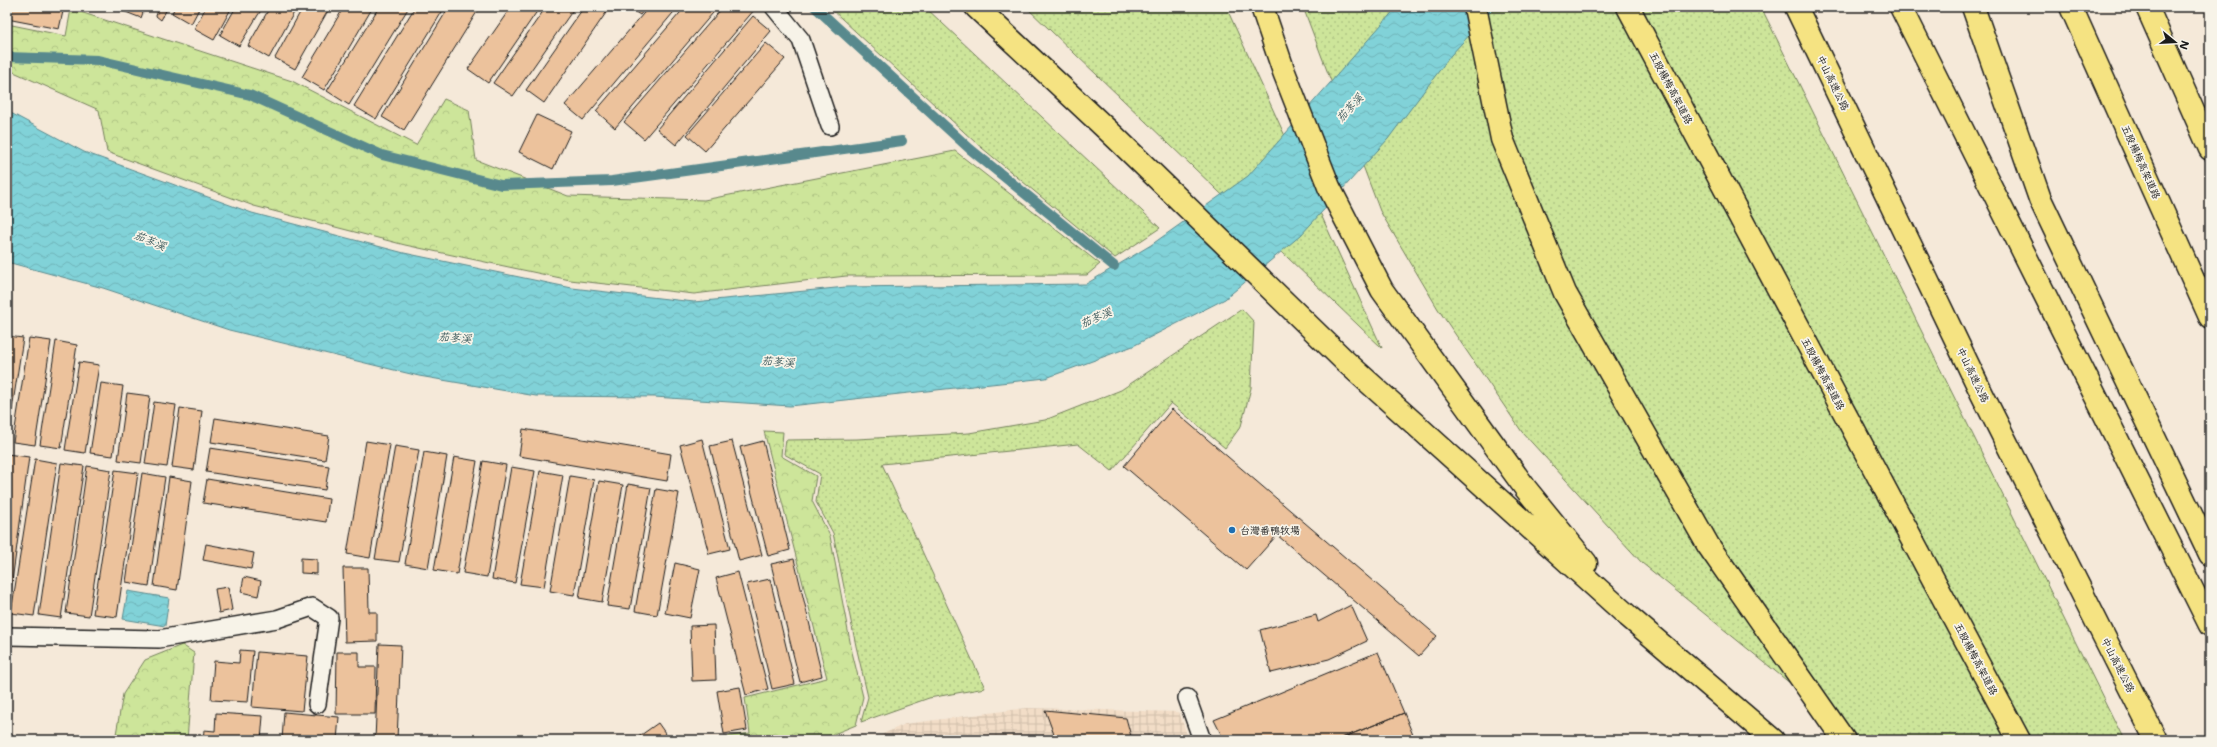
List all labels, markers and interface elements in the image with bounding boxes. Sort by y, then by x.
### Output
north arrow [2155,22,2195,62]
text: N [2175,38,2193,52]
street label: 五股楊梅高架道路 [1646,50,1696,126]
street label: 中山高速公路 [1814,53,1852,113]
water label: 茄苳溪 [1333,90,1367,125]
street label: 五股楊梅高架道路 [2119,123,2163,201]
water label: 茄苳溪 [132,228,169,255]
water label: 茄苳溪 [1078,304,1115,331]
water label: 茄苳溪 [438,329,473,347]
street label: 五股楊梅高架道路 [1798,336,1848,412]
street label: 中山高速公路 [1954,345,1992,405]
water label: 茄苳溪 [761,353,796,371]
place label: 台灣番鴨牧場 [1240,524,1300,537]
marker: 台灣番鴨牧場 [1227,525,1237,535]
street label: 五股楊梅高架道路 [1951,621,2001,697]
street label: 中山高速公路 [2099,635,2137,695]

